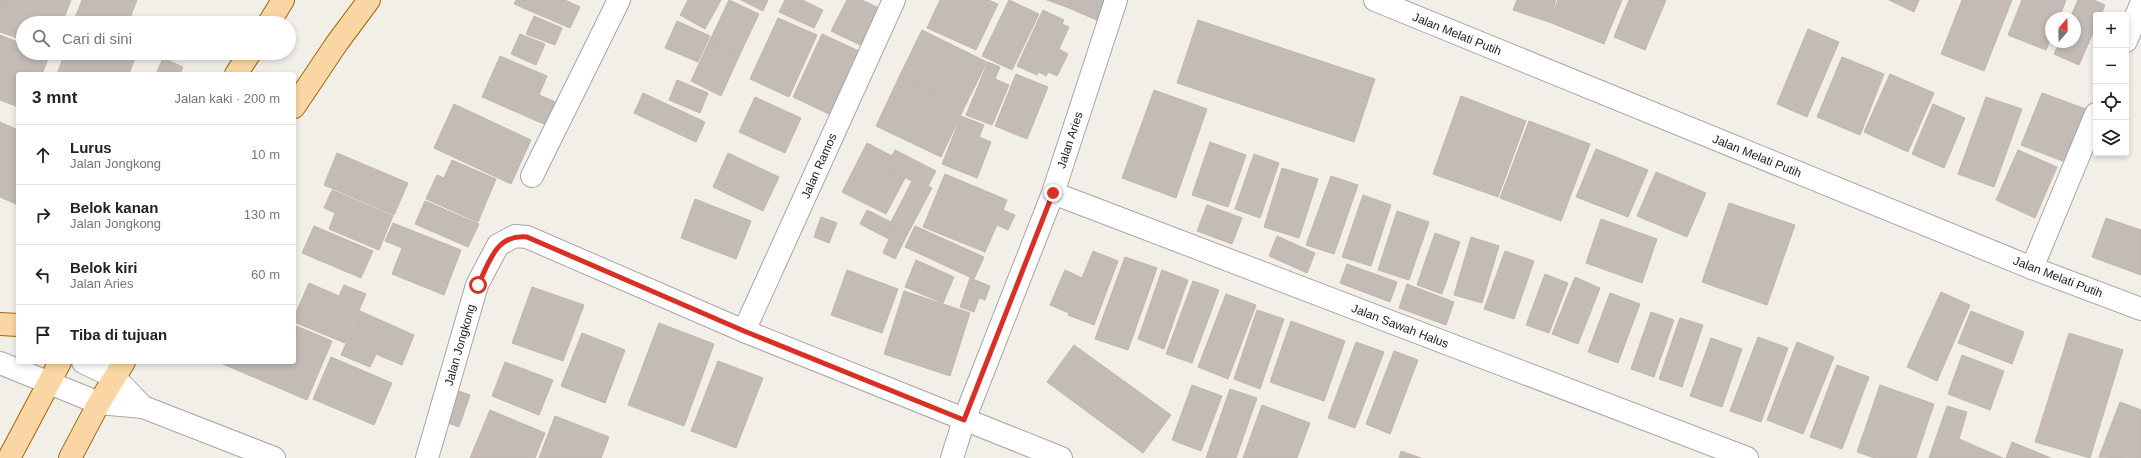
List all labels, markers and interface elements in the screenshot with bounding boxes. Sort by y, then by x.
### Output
street label: Jalan Melati Putih [1410,10,1504,58]
north arrow [2045,12,2081,48]
map controls [2093,12,2129,156]
button: + [2093,12,2129,48]
search box [16,16,296,60]
icon: search [30,27,52,49]
text: Cari di sini [62,30,132,47]
button: − [2093,48,2129,84]
button: locate [2093,84,2129,120]
text: 3 mnt [32,88,77,107]
text: Jalan kaki · 200 m [175,91,280,106]
street label: Jalan Aries [1054,110,1086,170]
button: layers [2093,120,2129,156]
street label: Jalan Ramos [798,131,840,201]
street label: Jalan Melati Putih [1710,132,1804,180]
text: Lurus [70,139,112,156]
icon: ahead [32,144,54,166]
text: 10 m [251,147,280,162]
text: Jalan Jongkong [70,156,161,171]
route end [1044,184,1062,202]
text: Belok kanan [70,199,158,216]
icon: right [32,204,54,226]
text: 130 m [244,207,280,222]
text: Jalan Jongkong [70,216,161,231]
street label: Jalan Melati Putih [2011,253,2105,301]
text: Belok kiri [70,259,138,276]
icon: left [32,264,54,286]
text: 60 m [251,267,280,282]
text: Jalan Aries [70,276,134,291]
route start [469,276,487,294]
street label: Jalan Sawah Halus [1350,301,1450,351]
street label: Jalan Jongkong [442,303,478,387]
icon: arrive [32,324,54,346]
text: Tiba di tujuan [70,326,167,343]

